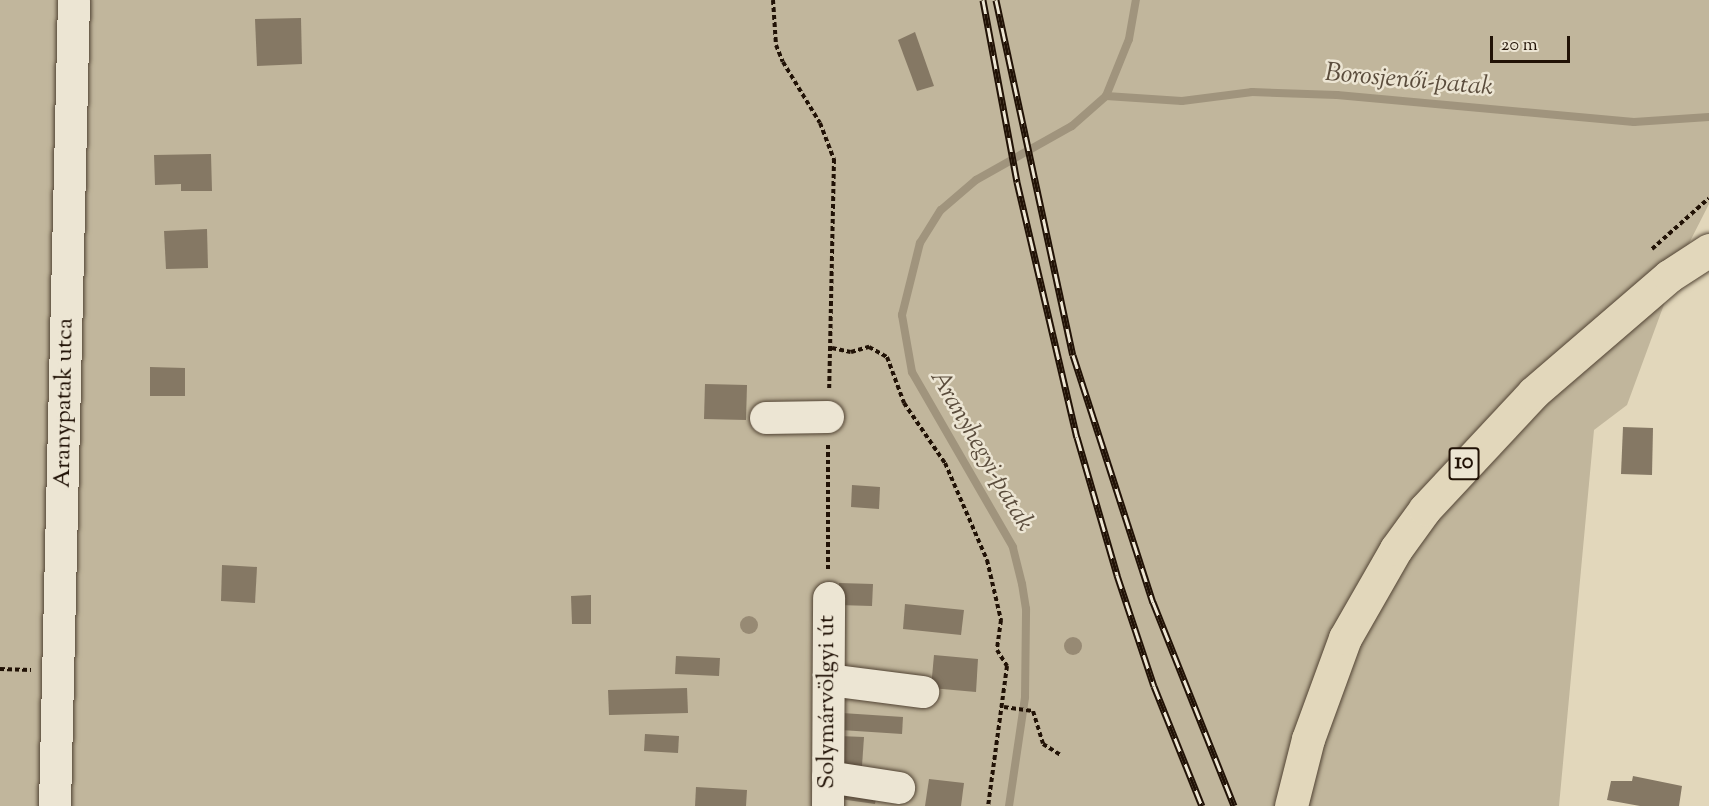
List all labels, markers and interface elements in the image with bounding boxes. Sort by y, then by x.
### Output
scale bar [1493,24,1572,62]
text: 20 m [1501,33,1538,59]
water label: Borosjenői-patak [1324,58,1494,104]
street label: Aranypatak utca [49,318,81,488]
water label: Aranyhegyi-patak [922,365,1040,537]
road number: 10 [1448,445,1480,483]
street label: Solymárvölgyi út [814,615,842,789]

